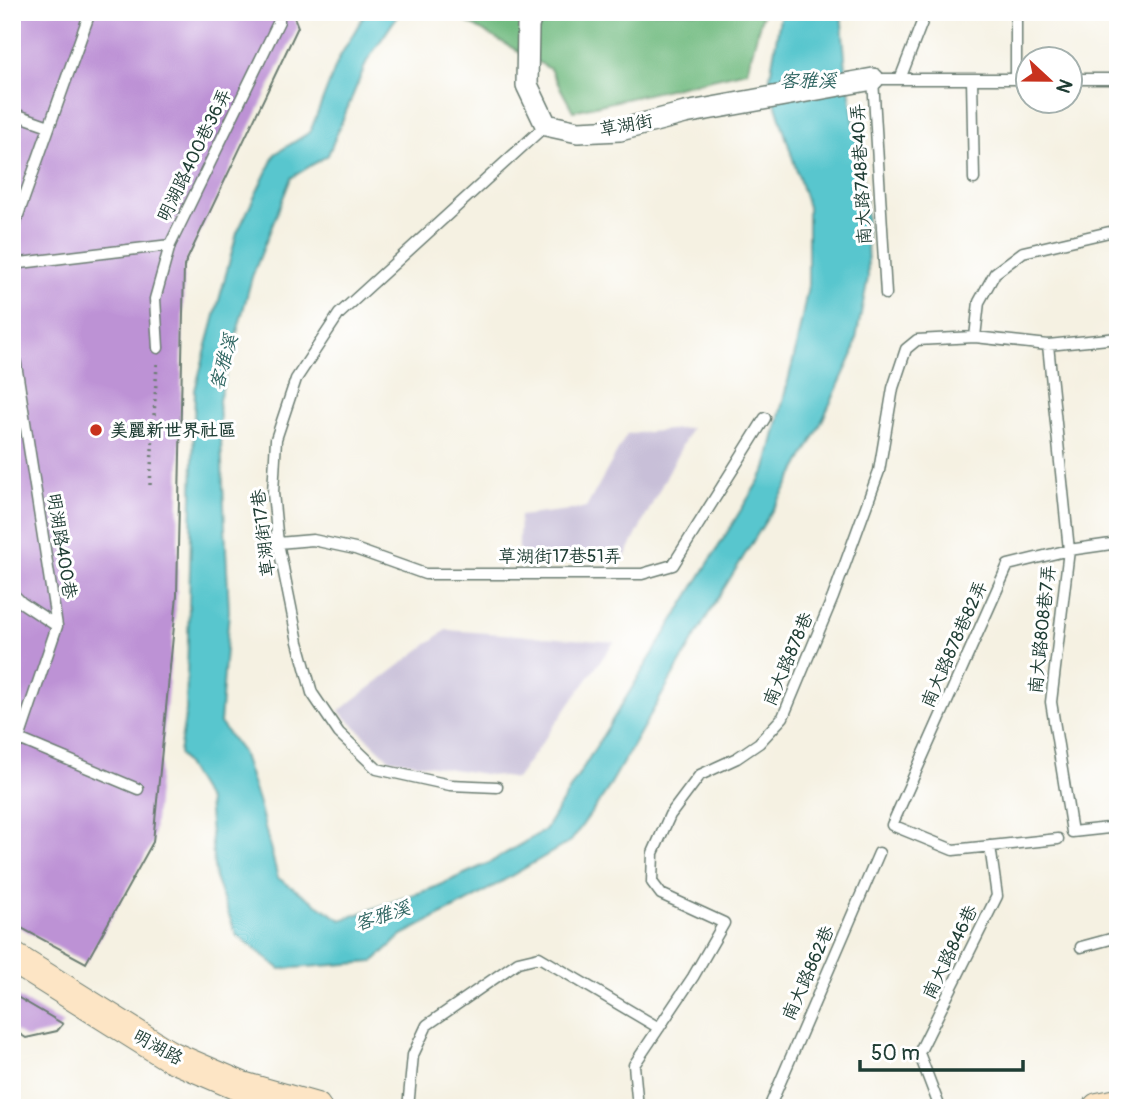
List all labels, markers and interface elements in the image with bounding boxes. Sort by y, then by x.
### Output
north arrow [1014,46,1084,116]
water label: 客雅溪 [779,69,837,93]
text: N [1050,76,1077,97]
street label: 明湖路400巷36弄 [152,85,237,226]
street label: 南大路748巷40弄 [846,103,877,245]
street label: 草湖街 [598,109,655,142]
water label: 客雅溪 [205,331,244,393]
place label: 美麗新世界社區 [110,419,236,442]
marker: 美麗新世界社區 [88,422,104,438]
street label: 草湖街17巷 [247,488,280,578]
street label: 明湖路400巷 [42,491,81,601]
street label: 草湖街17巷51弄 [498,545,622,568]
street label: 南大路808巷7弄 [1024,563,1061,695]
street label: 南大路878巷82弄 [916,577,993,711]
street label: 南大路878巷 [758,609,819,710]
water label: 客雅溪 [351,895,414,936]
street label: 南大路846巷 [918,901,983,1003]
street label: 南大路862巷 [777,922,840,1024]
street label: 明湖路 [129,1024,187,1071]
scale bar [860,1029,1023,1073]
text: 50 m [871,1040,920,1067]

